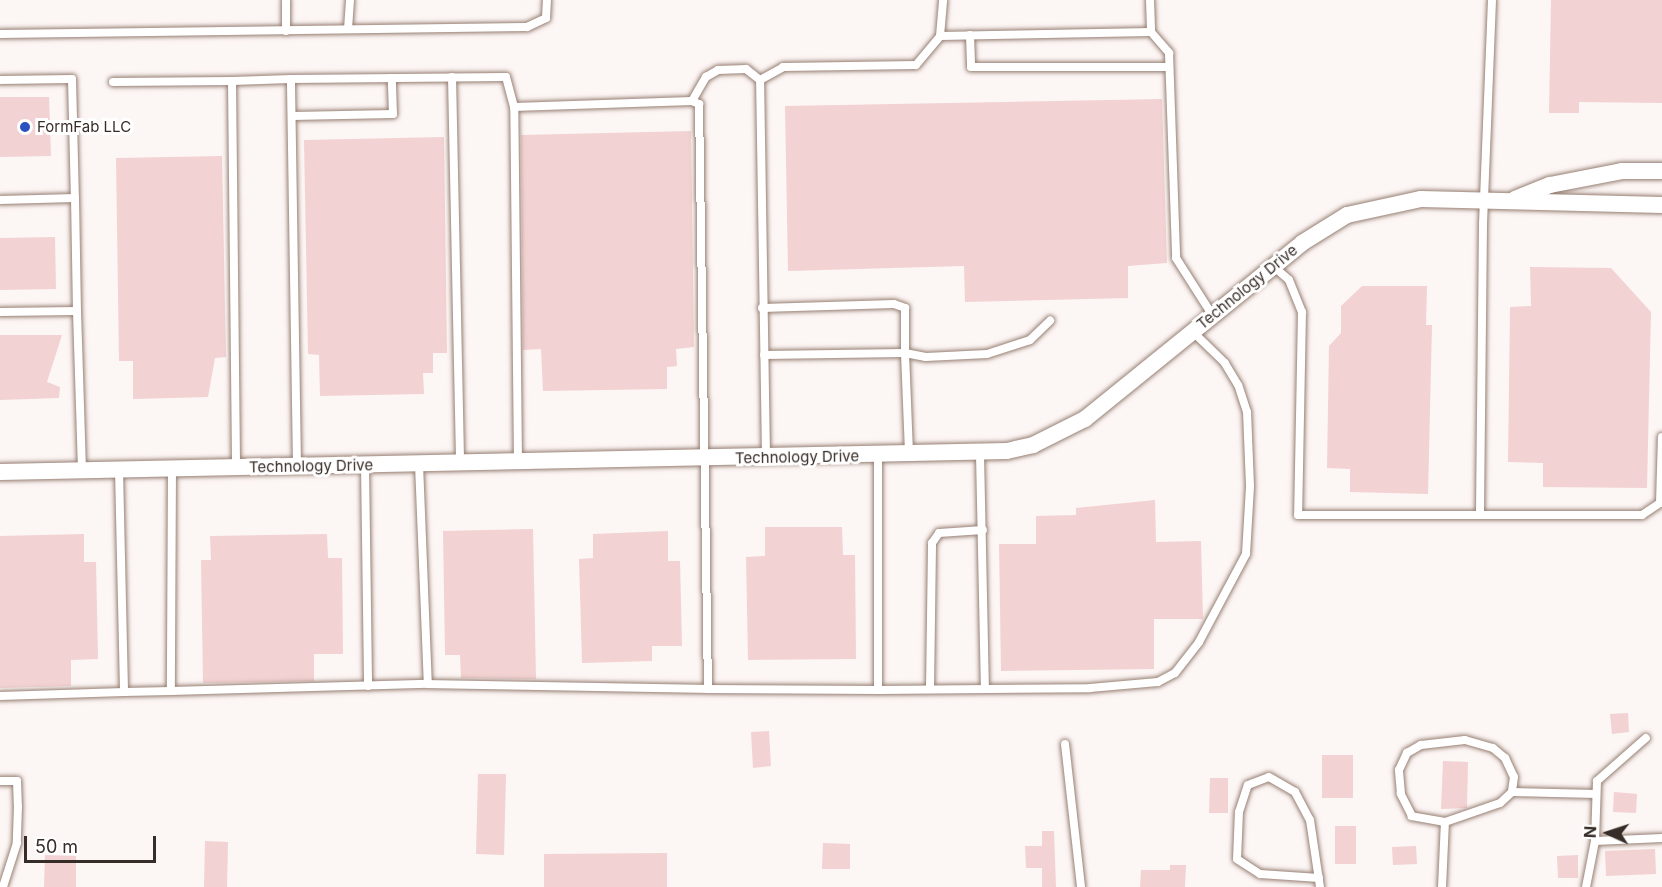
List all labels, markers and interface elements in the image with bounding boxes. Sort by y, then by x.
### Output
place label: FormFab LLC [37,118,131,136]
marker: FormFab LLC [18,120,32,134]
street label: Technology Drive [1193,241,1301,333]
street label: Technology Drive [735,447,859,467]
street label: Technology Drive [249,456,373,476]
north arrow [1578,803,1638,863]
scale bar [27,824,159,862]
text: N [1580,825,1600,839]
text: 50 m [35,836,78,857]

